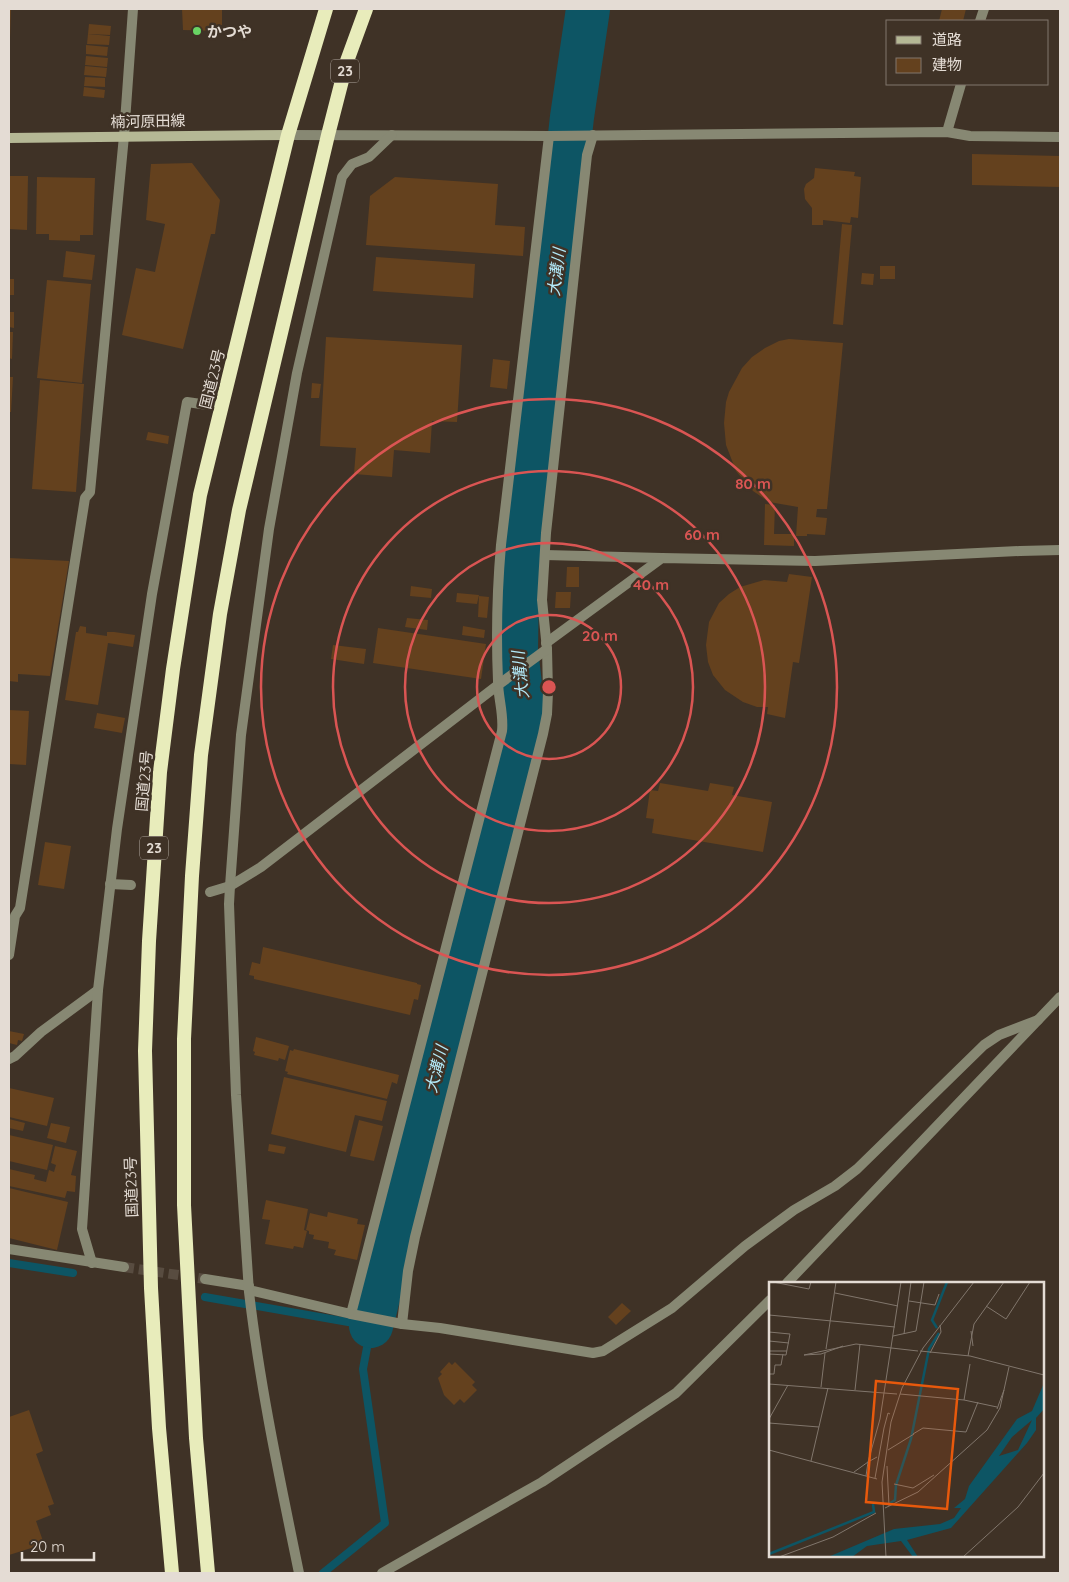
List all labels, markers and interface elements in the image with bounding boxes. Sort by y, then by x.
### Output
legend [886,20,1049,85]
place label: かつや [207,22,252,41]
marker: かつや [191,25,203,37]
text: 道路 [932,30,962,49]
text: 建物 [932,55,962,74]
road number: 23 [331,59,359,82]
street label: 楠河原田線 [110,111,186,131]
water label: 大溝川 [543,245,569,297]
street label: 国道23号 [195,347,229,411]
text: 80 m [735,474,771,493]
text: 60 m [684,525,720,544]
text: 40 m [633,575,669,594]
text: 20 m [582,626,618,645]
water label: 大溝川 [507,648,532,700]
centre of rings [540,678,558,696]
street label: 国道23号 [132,750,156,812]
road number: 23 [140,836,168,860]
water label: 大溝川 [420,1041,452,1095]
street label: 国道23号 [120,1156,142,1218]
inset map [769,1282,1044,1557]
scale bar [22,1530,95,1562]
text: 20 m [30,1537,65,1556]

